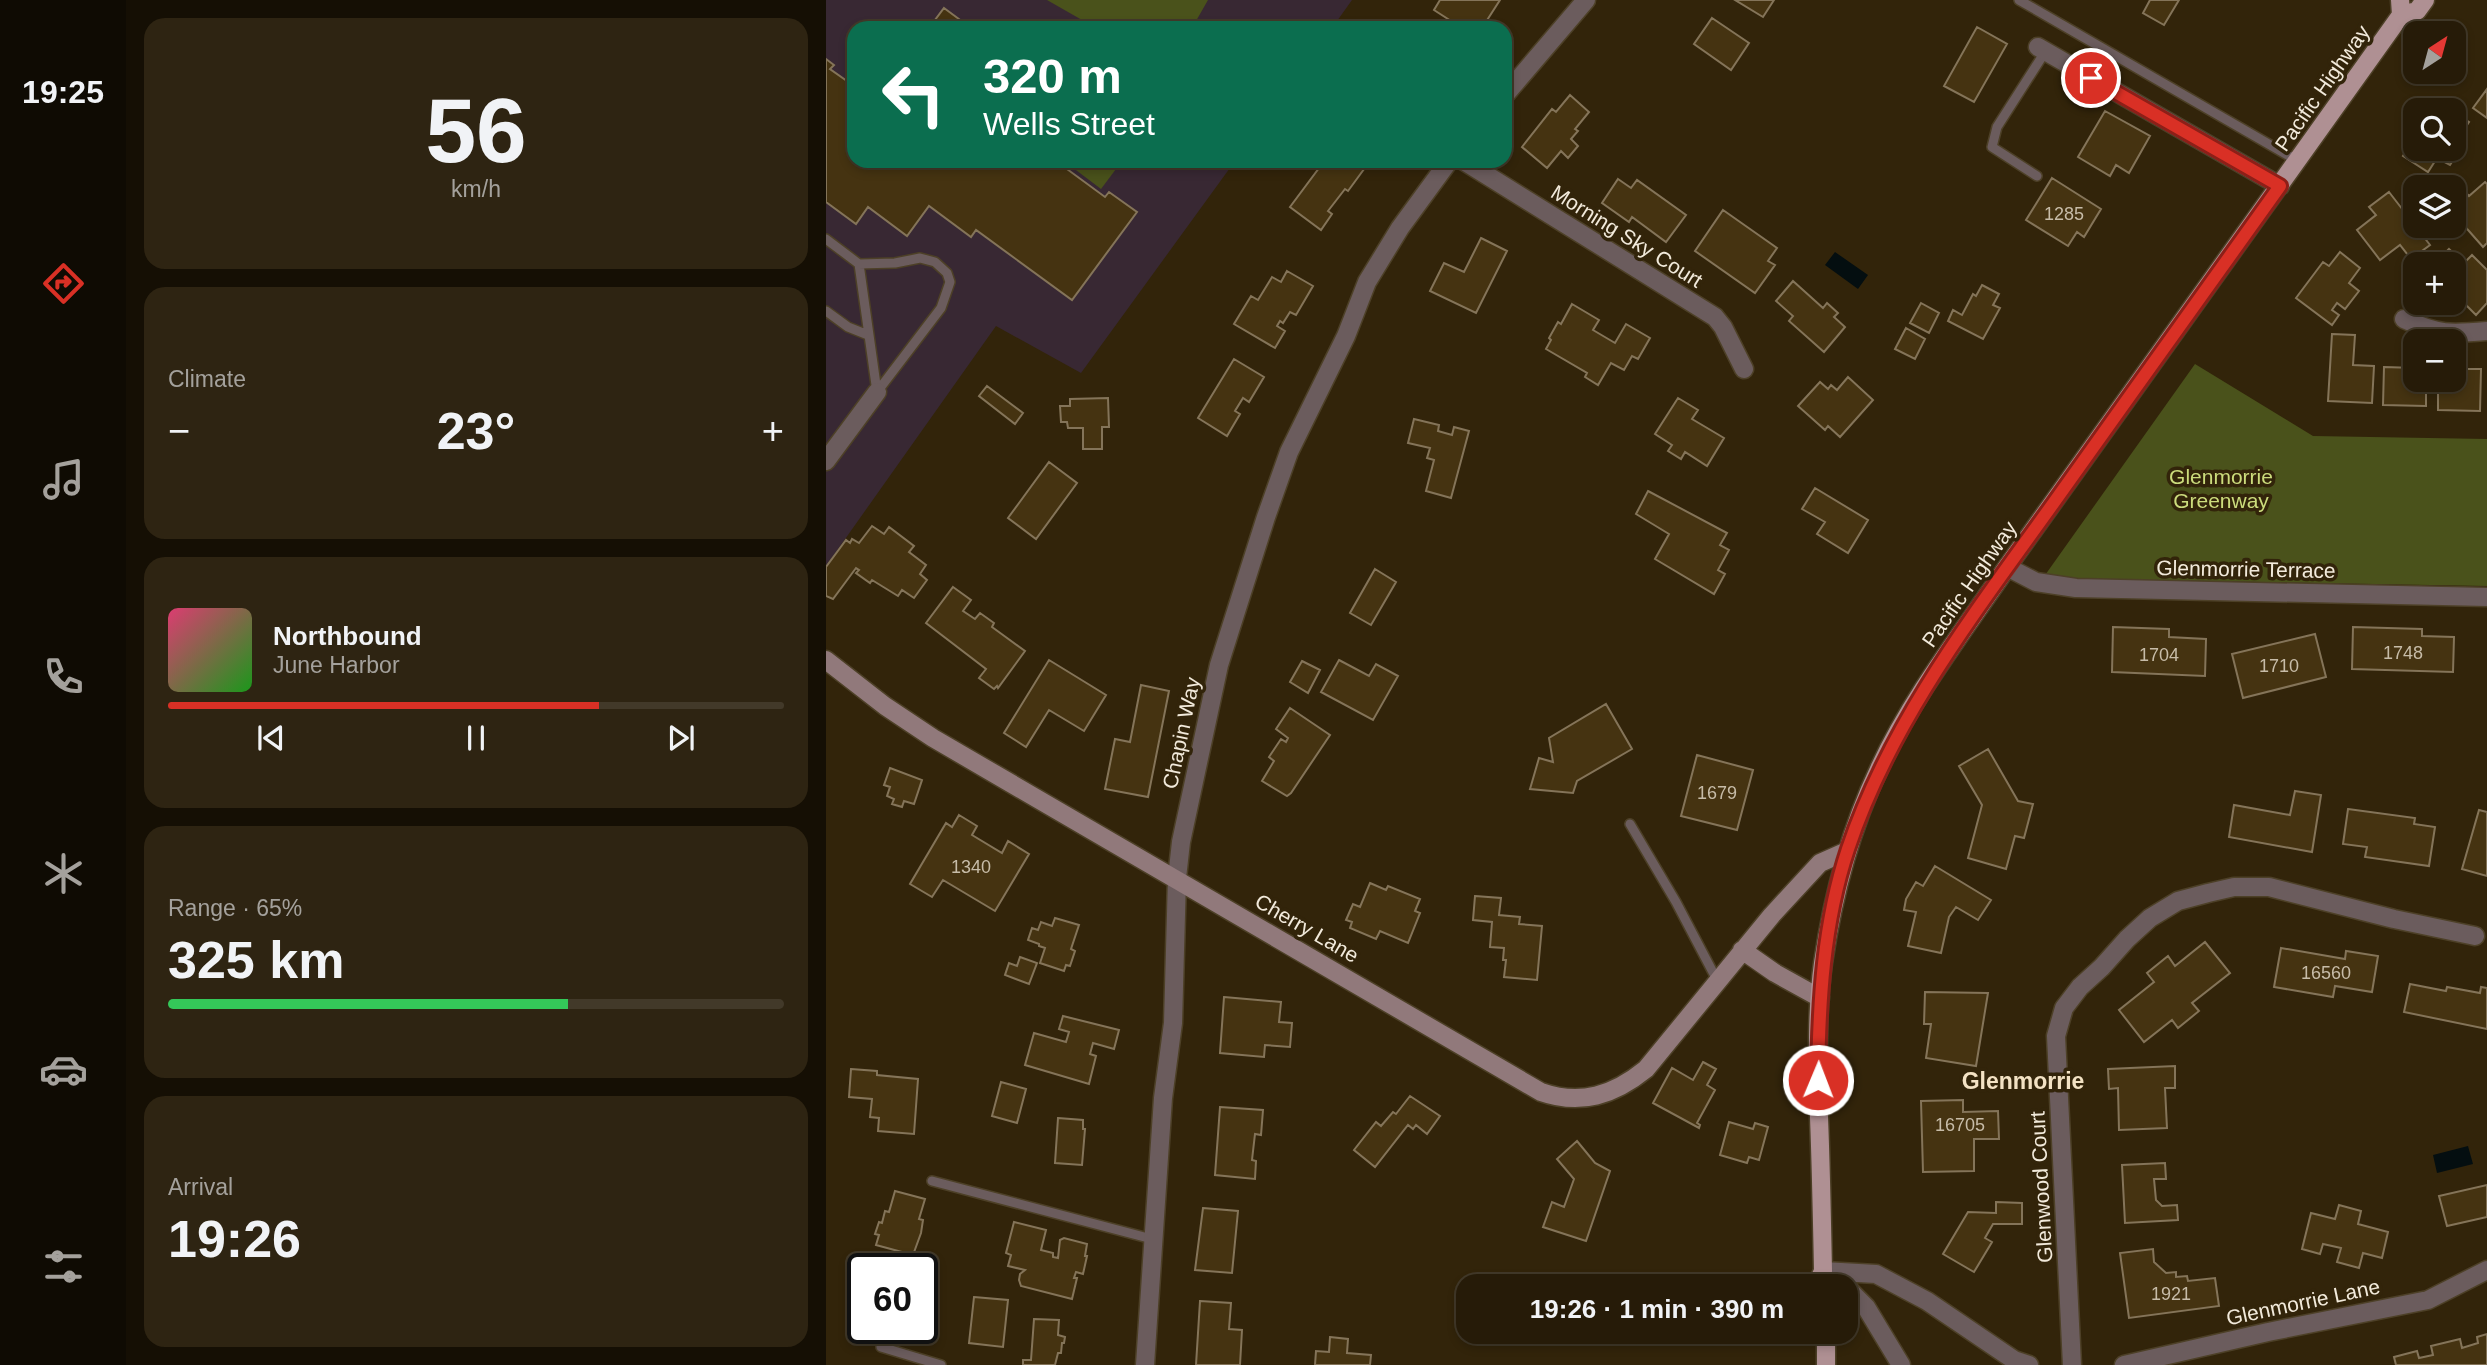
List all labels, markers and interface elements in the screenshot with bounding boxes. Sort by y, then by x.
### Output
street label: Pacific Highway [2270,20,2374,155]
north arrow [2403,21,2466,84]
map controls [2403,21,2466,392]
pin [2061,48,2121,108]
icon: left [868,49,959,140]
text: 320 m [983,49,1122,103]
icon: arrive [2072,59,2110,97]
text: 19:25 [22,74,104,110]
text: 56 [425,80,527,181]
button: search [2403,98,2466,161]
text: Wells Street [983,106,1155,142]
button: layers [2403,175,2466,238]
text: km/h [451,176,501,202]
street label: Morning Sky Court [1547,180,1707,292]
house number: 1285 [2044,204,2084,224]
button: + [2403,252,2466,315]
icon: directions [39,259,88,308]
button: − [2403,329,2466,392]
text: Climate [168,366,246,392]
text: 23° [437,402,515,460]
text: − [168,410,190,452]
text: + [762,410,784,452]
icon: music [39,455,88,504]
park label: Glenmorrie Greenway [2169,465,2273,512]
street label: Pacific Highway [1917,516,2021,651]
street label: Glenmorrie Terrace [2156,556,2336,582]
text: Northbound [273,621,422,651]
house number: 1748 [2383,643,2423,663]
house number: 1704 [2139,645,2179,665]
icon: phone [39,652,88,701]
text: June Harbor [273,652,400,678]
house number: 1710 [2259,656,2299,676]
street label: Chapin Way [1158,675,1204,791]
icon: previous [252,719,290,757]
icon: pause [457,719,495,757]
icon: next [662,719,700,757]
house number: 1679 [1697,783,1737,803]
icon: climate [39,849,88,898]
house number: 1340 [951,857,991,877]
street label: Cherry Lane [1251,889,1363,967]
text: Range · 65% [168,895,302,921]
text: 325 km [168,931,344,989]
house number: 16560 [2301,963,2351,983]
position arrow [1781,1043,1855,1117]
icon: car [39,1045,88,1094]
district label: Glenmorrie [1962,1068,2084,1094]
street label: Glenwood Court [2026,1110,2056,1263]
house number: 16705 [1935,1115,1985,1135]
text: Arrival [168,1174,233,1200]
text: 19:26 [168,1210,301,1268]
icon: filters [39,1242,88,1291]
speed limit sign: 60 [847,1253,938,1344]
street label: Glenmorrie Lane [2224,1274,2382,1330]
house number: 1921 [2151,1284,2191,1304]
text: 19:26 · 1 min · 390 m [1530,1294,1784,1324]

